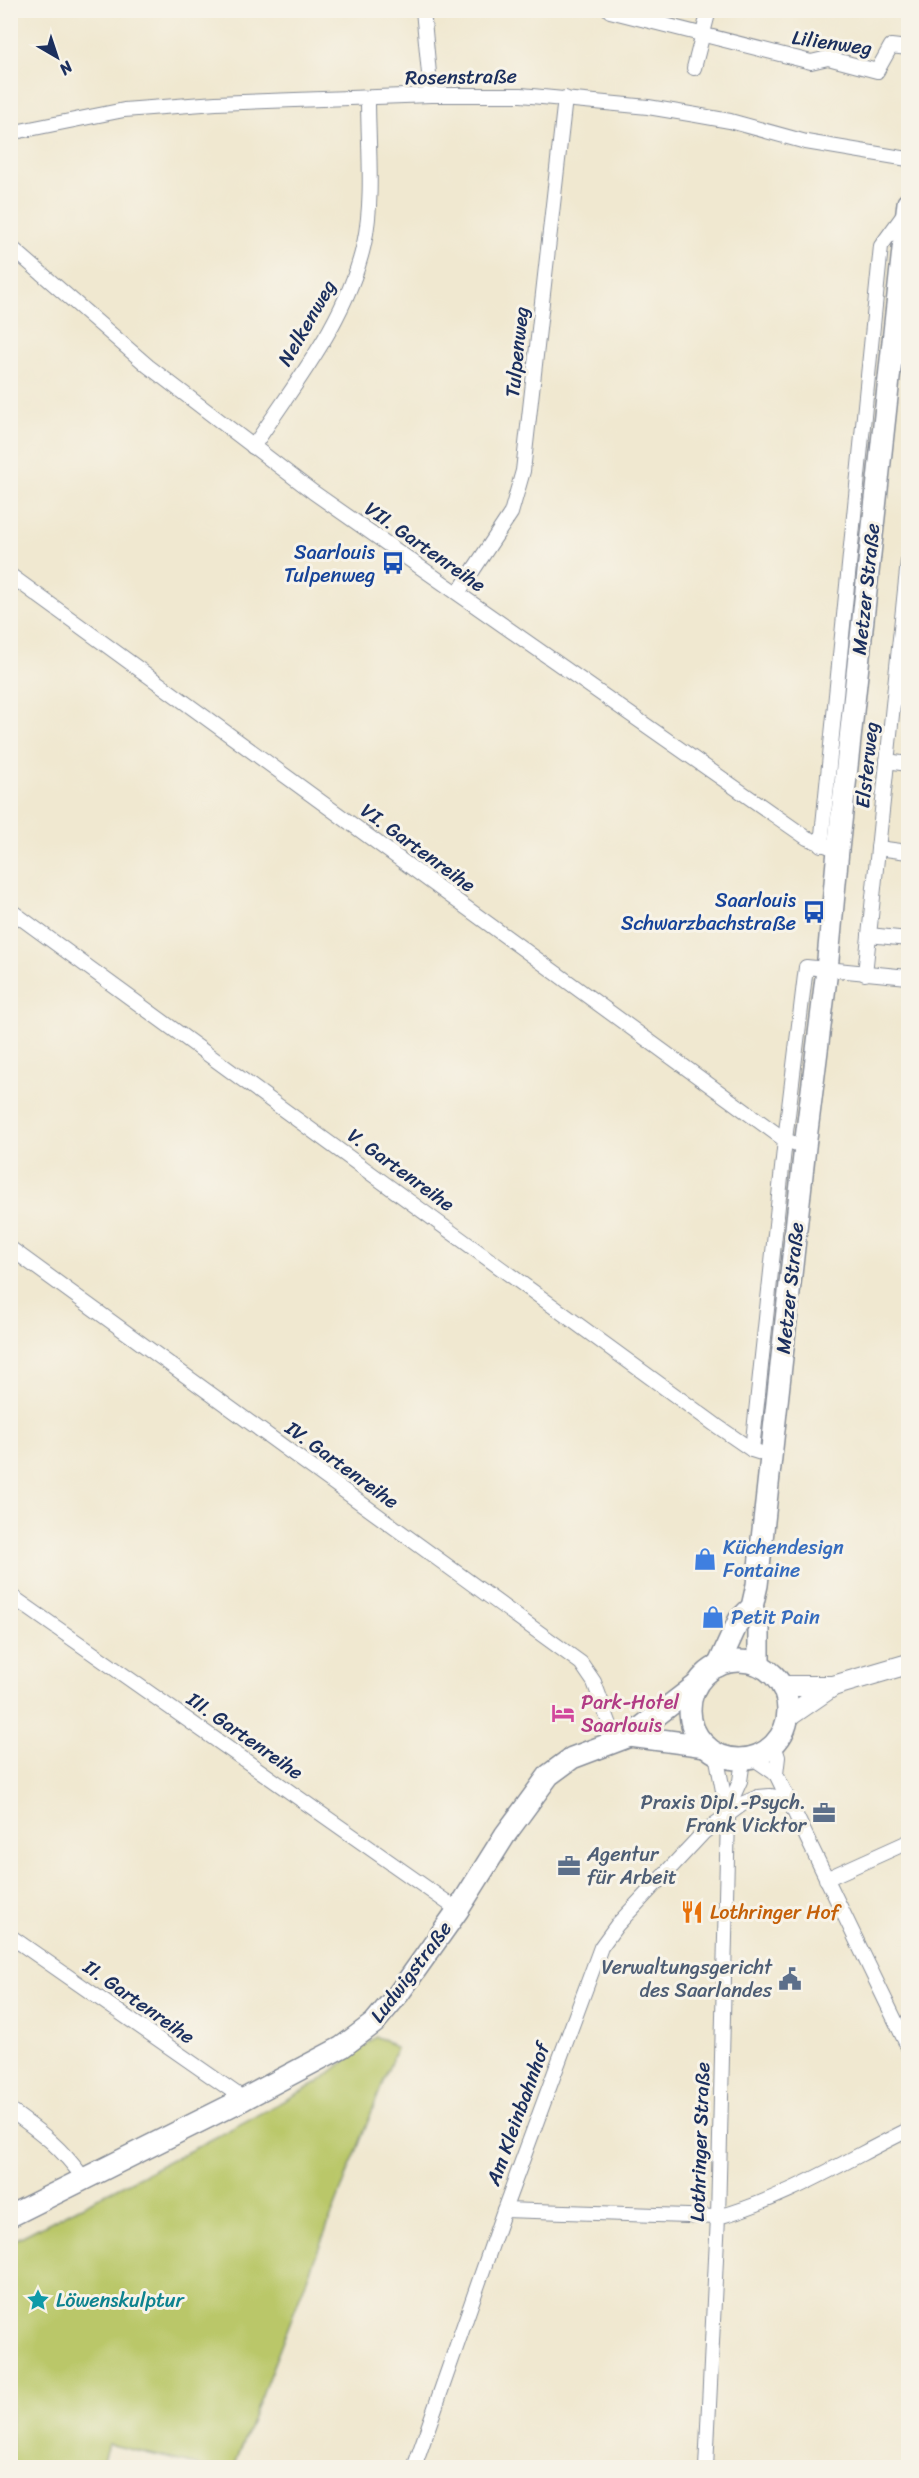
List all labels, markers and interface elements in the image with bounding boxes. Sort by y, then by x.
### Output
street label: Lilienweg [790,20,874,66]
north arrow [27,27,87,87]
text: N [52,53,80,84]
street label: Rosenstraße [405,59,517,95]
street label: Nelkenweg [268,273,346,373]
street label: Tulpenweg [495,305,539,399]
street label: VII. Gartenreihe [357,492,493,602]
street label: Metzer Straße [842,521,890,657]
place label: Saarlouis Tulpenweg [284,535,376,593]
bus stop icon: Saarlouis Tulpenweg [380,550,406,576]
street label: Elsterweg [845,720,889,810]
street label: VI. Gartenreihe [353,794,483,902]
place label: Saarlouis Schwarzbachstraße [621,883,797,941]
bus stop icon: Saarlouis Schwarzbachstraße [801,899,827,925]
street label: V. Gartenreihe [340,1119,462,1221]
street label: Metzer Straße [766,1220,814,1356]
street label: IV. Gartenreihe [277,1411,406,1518]
place label: Küchendesign Fontaine [723,1530,844,1588]
shop icon: Küchendesign Fontaine [692,1546,718,1572]
place label: Petit Pain [731,1600,820,1635]
shop icon: Petit Pain [700,1604,726,1630]
street label: III. Gartenreihe [178,1682,311,1789]
place label: Park-Hotel Saarlouis [581,1685,680,1743]
hotel icon: Park-Hotel Saarlouis [550,1700,576,1726]
place label: Praxis Dipl.-Psych. Frank Vicktor [641,1785,808,1843]
office icon: Praxis Dipl.-Psych. Frank Vicktor [811,1800,837,1826]
place label: Agentur für Arbeit [586,1837,677,1895]
office icon: Agentur für Arbeit [556,1853,582,1879]
place label: Lothringer Hof [710,1895,843,1930]
restaurant icon: Lothringer Hof [679,1899,705,1925]
street label: Ludwigstraße [361,1913,461,2031]
street label: II. Gartenreihe [75,1950,202,2054]
place label: Verwaltungsgericht des Saarlandes [602,1950,773,2008]
public building icon: Verwaltungsgericht des Saarlandes [777,1966,803,1992]
street label: Am Kleinbahnhof [476,2035,561,2191]
street label: Lothringer Straße [680,2061,720,2223]
place label: Löwenskulptur [56,2283,186,2318]
place icon: Löwenskulptur [25,2287,51,2313]

